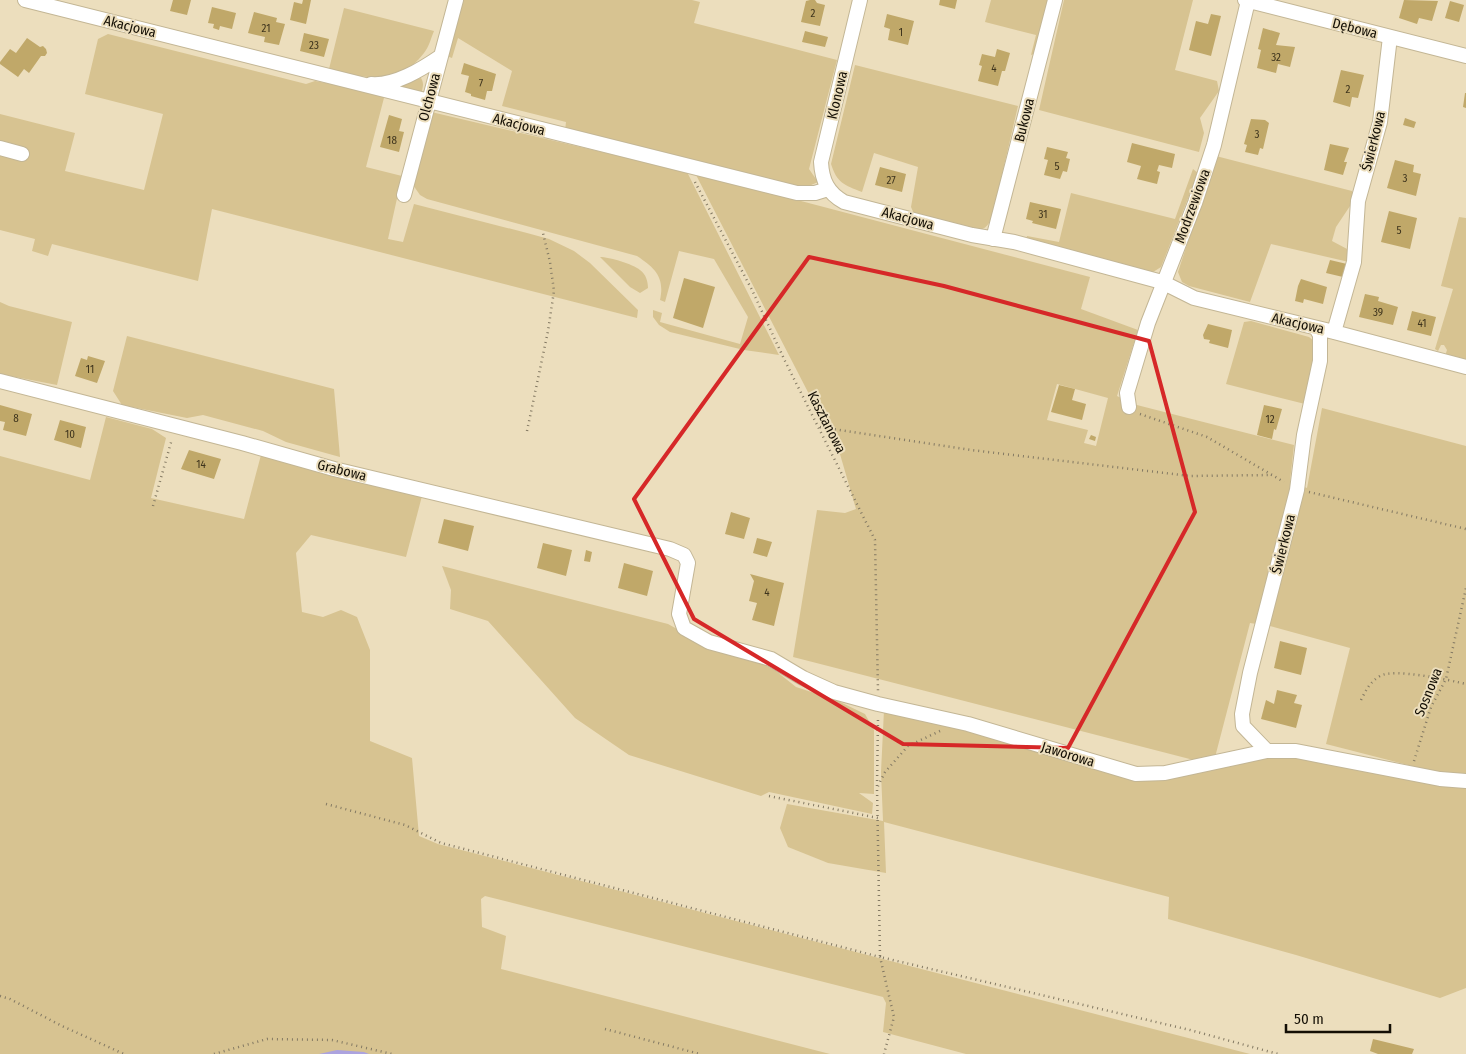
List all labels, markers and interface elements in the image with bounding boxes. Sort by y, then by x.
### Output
house number: 2 [811,7,816,20]
street label: Akacjowa [102,12,158,41]
street label: Dębowa [1331,15,1379,42]
house number: 21 [262,22,270,35]
house number: 1 [899,26,903,39]
house number: 23 [309,39,319,52]
house number: 32 [1271,51,1281,64]
house number: 4 [991,62,997,75]
street label: Klonowa [824,69,851,121]
street label: Olchowa [415,71,444,123]
house number: 7 [479,77,484,90]
house number: 2 [1346,83,1351,96]
street label: Bukowa [1011,96,1038,144]
street label: Świerkowa [1357,109,1389,173]
street label: Akacjowa [491,110,547,139]
house number: 3 [1255,128,1260,141]
house number: 18 [387,134,397,147]
house number: 5 [1054,160,1060,173]
street label: Modrzewiowa [1171,167,1214,246]
house number: 3 [1403,172,1408,185]
house number: 27 [886,174,896,187]
street label: Akacjowa [880,203,936,234]
house number: 31 [1039,208,1048,221]
house number: 5 [1396,224,1402,237]
house number: 39 [1373,306,1383,319]
street label: Akacjowa [1270,309,1326,338]
house number: 41 [1417,317,1427,330]
house number: 11 [86,363,94,376]
street label: Kasztanowa [804,388,850,456]
house number: 8 [13,412,19,425]
house number: 12 [1265,413,1275,426]
house number: 10 [65,428,75,441]
street label: Grabowa [316,456,368,485]
house number: 14 [196,458,206,471]
street label: Świerkowa [1267,512,1299,576]
house number: 4 [764,586,770,599]
street label: Sosnowa [1411,665,1446,719]
street label: Jaworowa [1039,738,1097,771]
scale bar [1286,1002,1390,1034]
text: 50 m [1294,1010,1324,1028]

